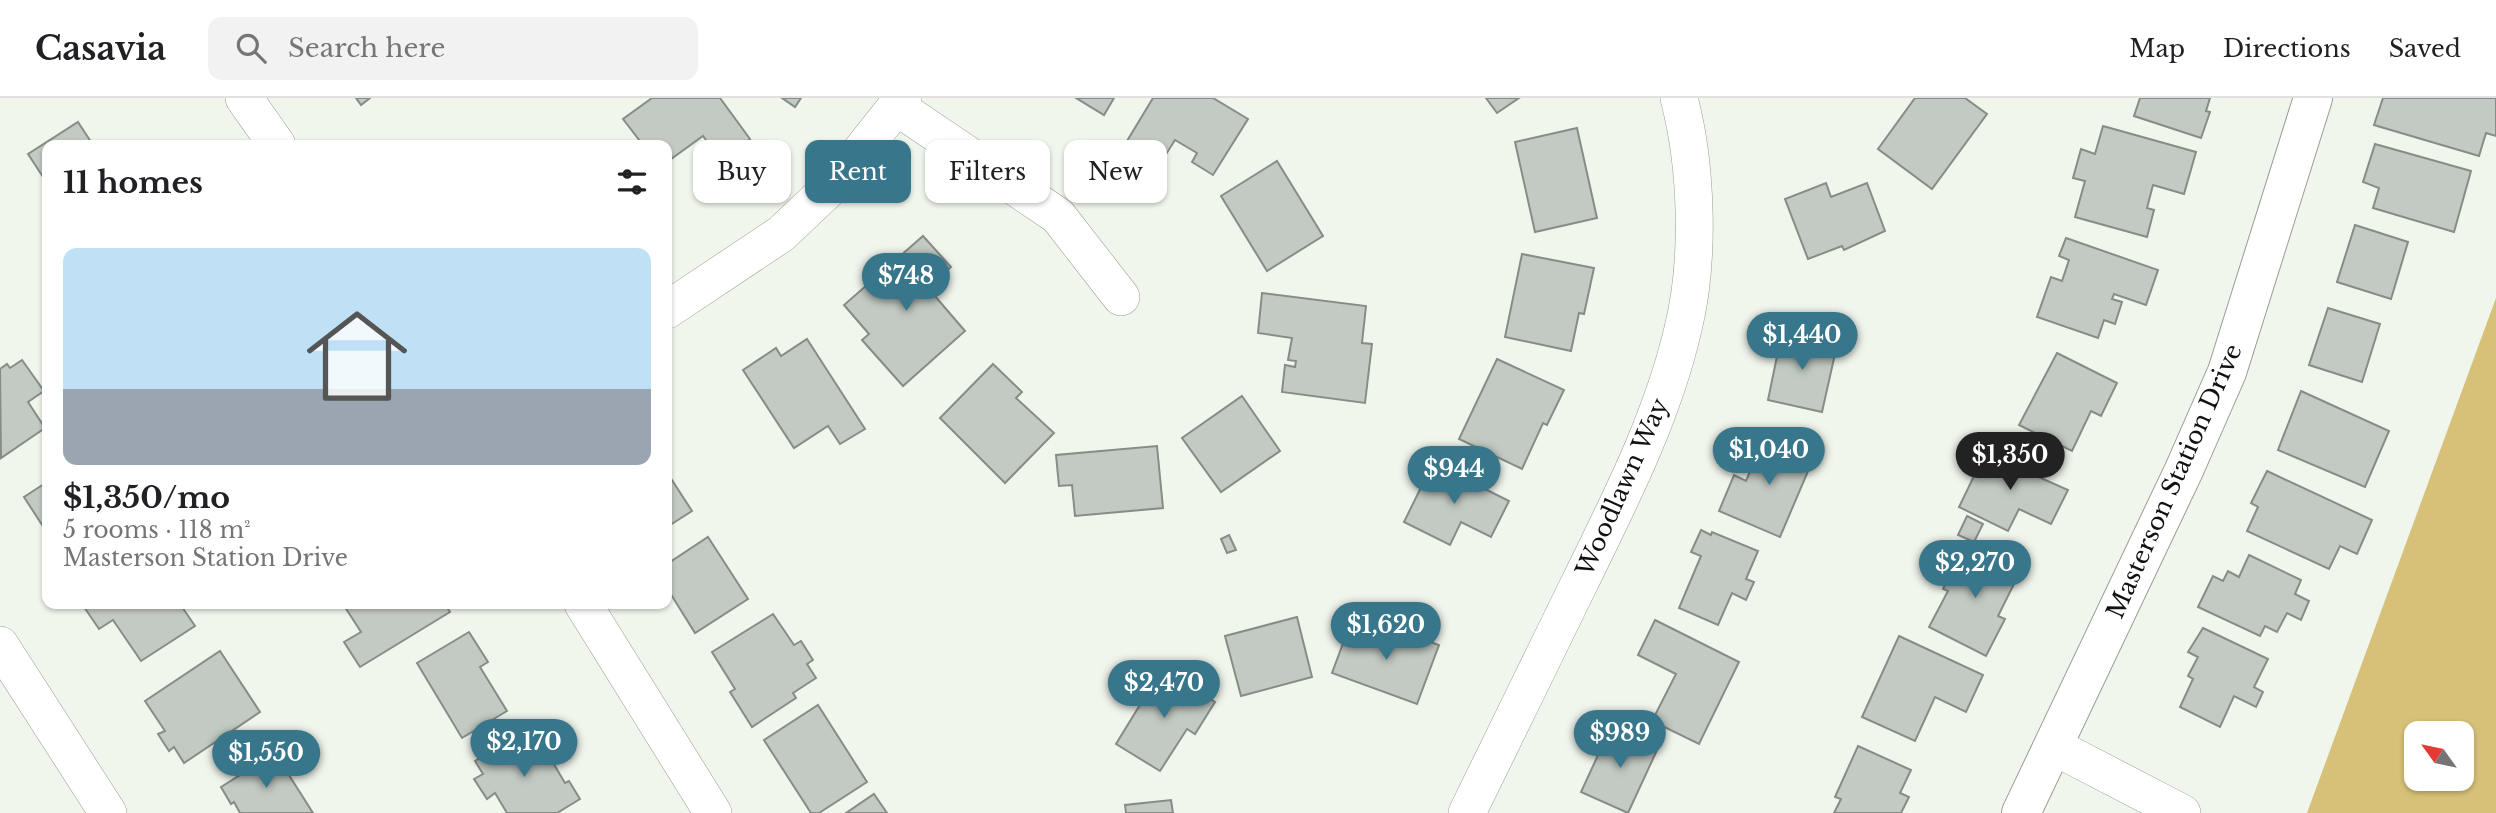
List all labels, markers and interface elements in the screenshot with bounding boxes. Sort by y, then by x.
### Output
search box [208,17,698,80]
text: Casavia [35,28,166,69]
icon: search [232,29,270,67]
text: Search here [288,32,445,64]
text: Map [2129,34,2185,63]
text: Directions [2223,34,2351,63]
text: Saved [2389,34,2461,63]
chip: Buy [693,140,791,203]
chip: Rent [805,140,911,203]
chip: Filters [925,140,1050,203]
chip: New [1064,140,1167,203]
icon: filters [613,163,651,201]
text: 11 homes [63,164,203,201]
pin: $748 [865,254,947,313]
text: $748 [878,262,934,290]
icon: home [294,293,420,419]
pin: $1,440 [1745,313,1859,372]
text: $1,440 [1763,321,1841,349]
street label: Masterson Station Drive [2100,339,2248,623]
street label: Woodlawn Way [1569,393,1674,581]
pin: $1,040 [1712,428,1826,487]
pin: $1,350 [1953,432,2067,492]
text: $1,040 [1729,436,1809,464]
text: $1,350 [1972,441,2048,469]
pin: $944 [1413,446,1495,506]
text: $944 [1424,455,1484,483]
text: $1,350/mo [63,479,230,516]
text: 5 rooms · 118 m² [63,516,251,544]
pin: $2,270 [1918,540,2032,600]
text: Masterson Station Drive [63,544,348,572]
text: $2,270 [1935,549,2015,577]
pin: $1,620 [1329,602,1443,662]
text: $1,620 [1347,611,1425,639]
pin: $2,470 [1107,660,1221,720]
text: $2,470 [1124,669,1204,697]
pin: $989 [1579,710,1661,770]
text: $989 [1590,719,1650,747]
pin: $2,170 [467,720,581,779]
north arrow [2404,721,2474,791]
map controls [2404,721,2474,791]
text: $2,170 [486,728,562,756]
pin: $1,550 [209,730,323,790]
text: $1,550 [228,739,304,767]

